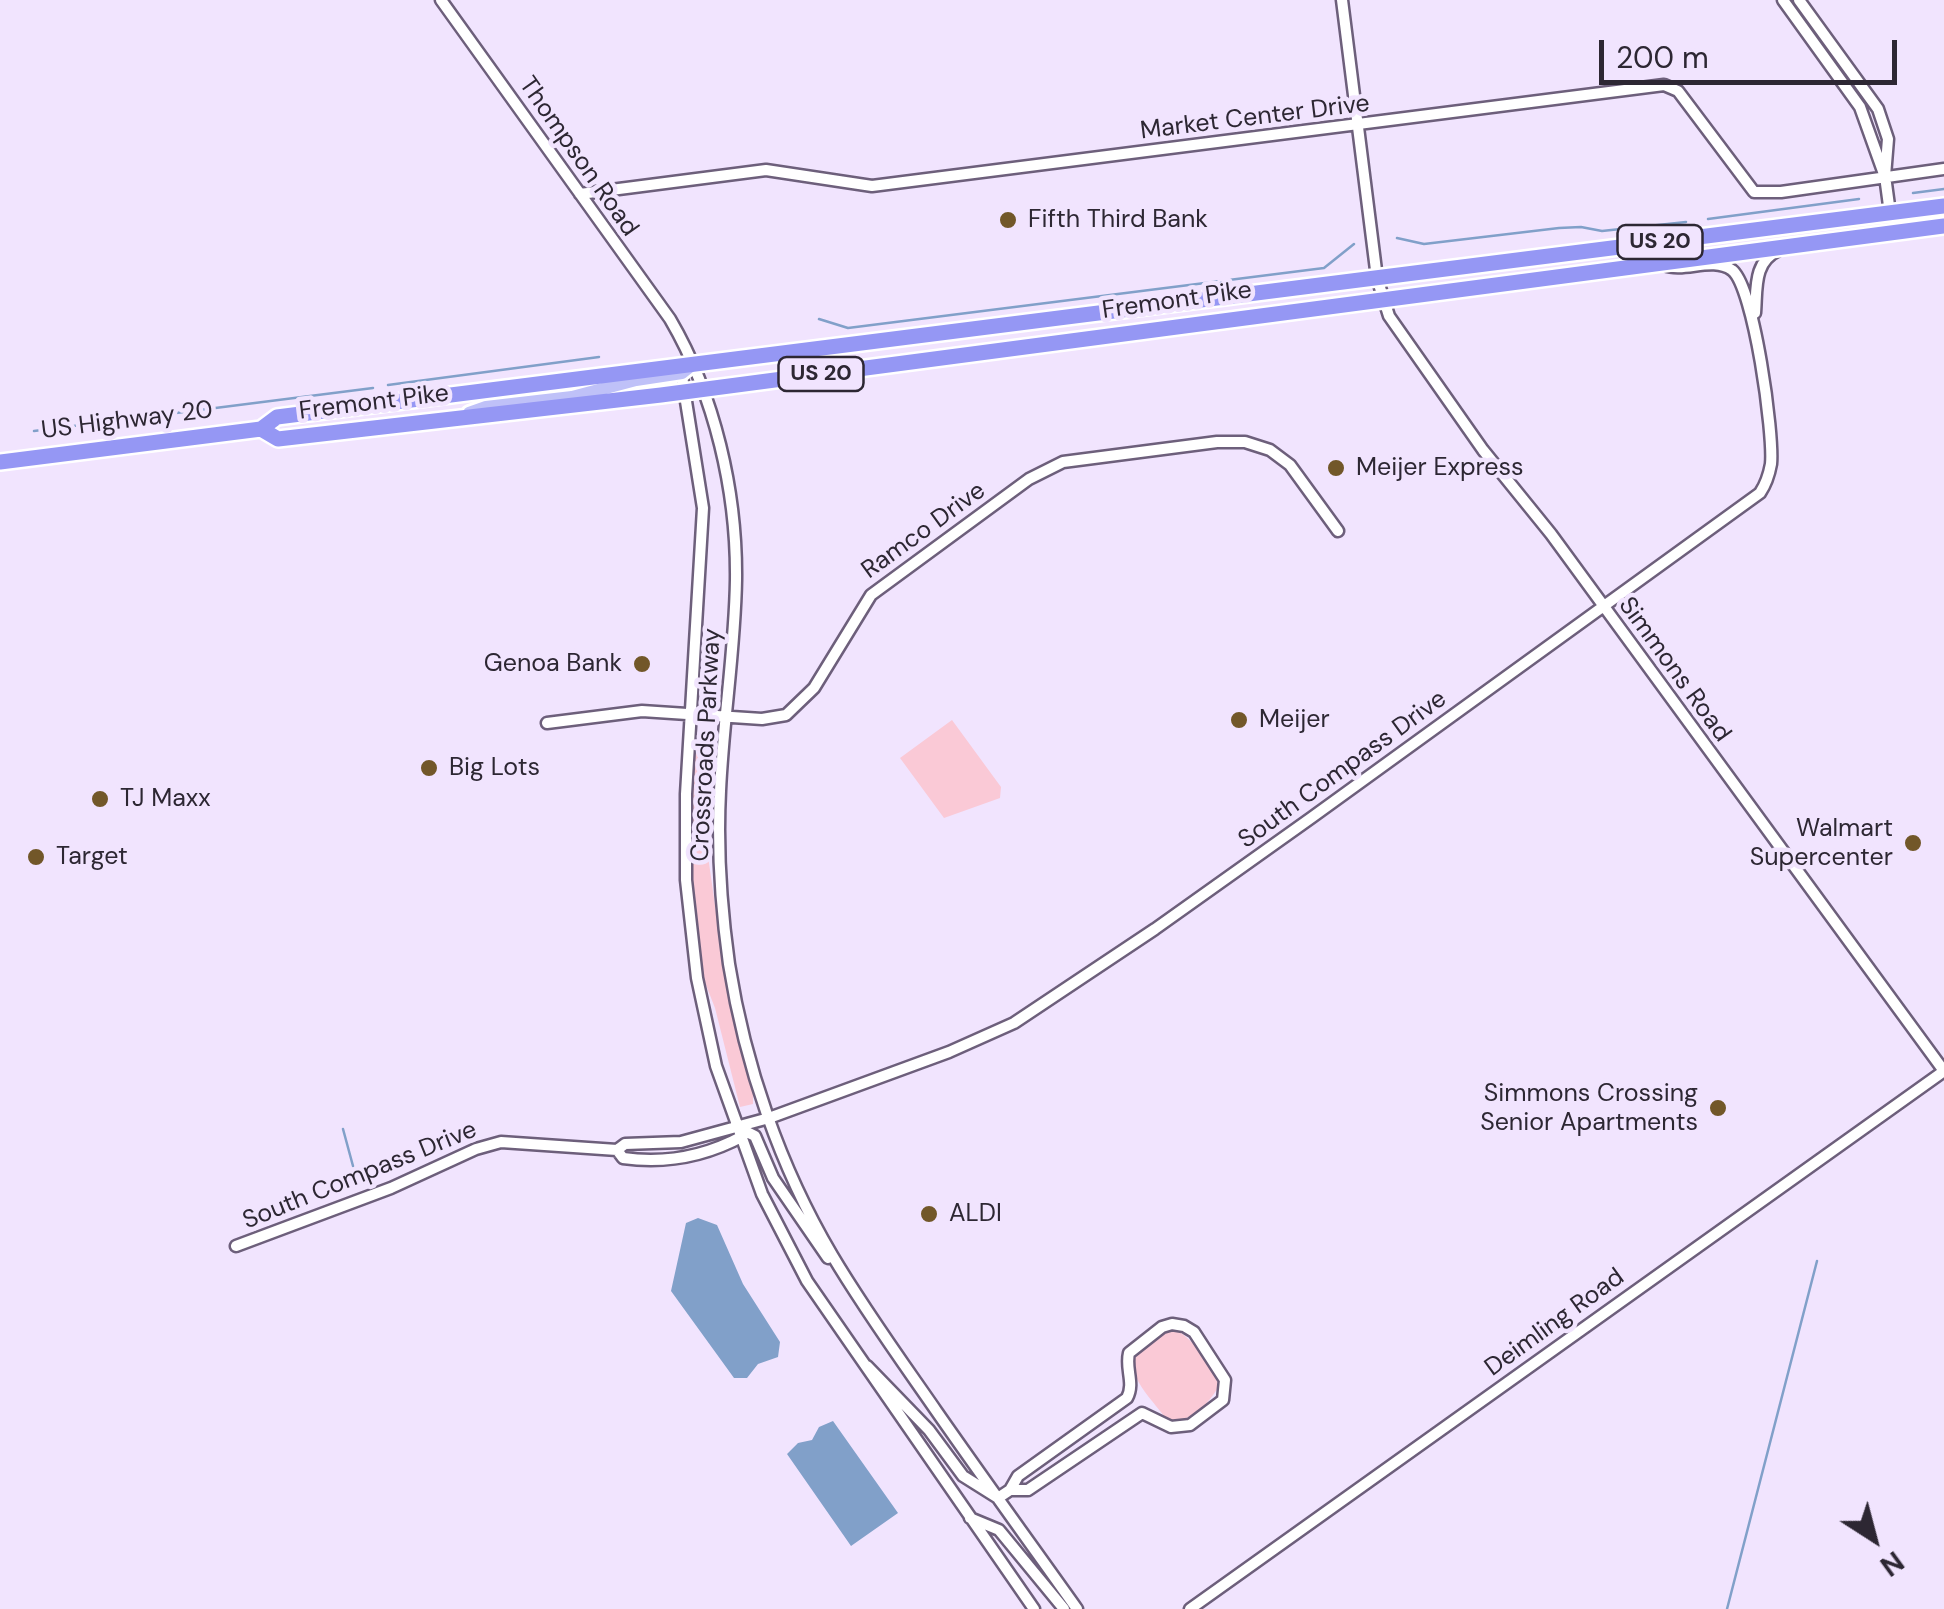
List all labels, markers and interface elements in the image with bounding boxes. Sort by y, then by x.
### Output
scale bar [1604,20,1902,82]
text: 200 m [1616,38,1709,77]
street label: Thompson Road [512,72,644,242]
street label: Market Center Drive [1139,89,1371,147]
place label: Fifth Third Bank [1028,205,1208,235]
marker: Fifth Third Bank [997,209,1019,231]
road number: US 20 [1618,225,1702,259]
street label: Fremont Pike [1100,276,1254,326]
road number: US 20 [778,357,864,391]
street label: Fremont Pike [297,379,451,427]
street label: US Highway 20 [40,396,214,446]
place label: Meijer Express [1356,453,1524,483]
marker: Meijer Express [1325,457,1347,479]
street label: Ramco Drive [856,476,992,586]
street label: Simmons Road [1611,592,1737,748]
street label: Crossroads Parkway [686,627,728,863]
place label: Genoa Bank [484,649,622,679]
marker: Genoa Bank [631,653,653,675]
street label: South Compass Drive [1233,684,1453,856]
place label: Meijer [1259,705,1330,735]
marker: Meijer [1228,709,1250,731]
place label: Big Lots [449,753,540,783]
marker: Big Lots [418,757,440,779]
place label: TJ Maxx [120,784,211,814]
marker: TJ Maxx [89,788,111,810]
place label: Walmart Supercenter [1750,814,1893,873]
marker: Walmart Supercenter [1902,832,1924,854]
place label: Target [56,842,128,872]
marker: Target [25,846,47,868]
place label: Simmons Crossing Senior Apartments [1480,1079,1698,1138]
marker: Simmons Crossing Senior Apartments [1707,1097,1729,1119]
street label: South Compass Drive [239,1115,481,1237]
place label: ALDI [949,1199,1002,1229]
marker: ALDI [918,1203,940,1225]
street label: Deimling Road [1480,1263,1630,1383]
north arrow [1824,1489,1924,1589]
text: N [1873,1543,1911,1585]

